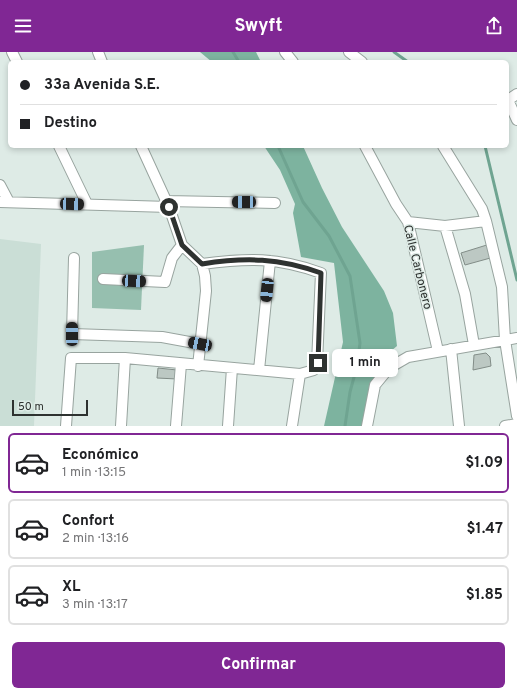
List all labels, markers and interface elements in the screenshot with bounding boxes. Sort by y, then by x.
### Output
icon: menu [12,15,34,37]
text: Swyft [234,15,283,38]
icon: share [483,15,505,37]
text: 33a Avenida S.E. [44,76,160,95]
text: Destino [44,114,97,133]
car [232,196,256,208]
car [60,198,84,210]
route start [160,198,178,216]
street label: Calle Carbonero [399,223,435,311]
car [122,274,146,288]
car [260,277,274,303]
car [66,322,78,346]
car [187,336,213,352]
callout: 1 min [332,349,398,377]
route end [309,354,327,372]
text: 1 min [349,355,381,371]
scale bar [12,398,88,417]
text: 50 m [18,400,44,414]
icon: car [14,445,50,481]
text: Económico [62,446,139,465]
text: $1.09 [465,454,503,473]
text: 1 min · 13:15 [62,465,126,481]
icon: car [14,511,50,547]
text: Confort [62,512,114,531]
text: $1.47 [467,520,503,539]
text: 2 min · 13:16 [62,531,129,547]
icon: car [14,577,50,613]
text: XL [62,578,80,597]
text: $1.85 [466,586,503,605]
text: 3 min · 13:17 [62,597,128,613]
button: Confirmar [12,642,505,688]

